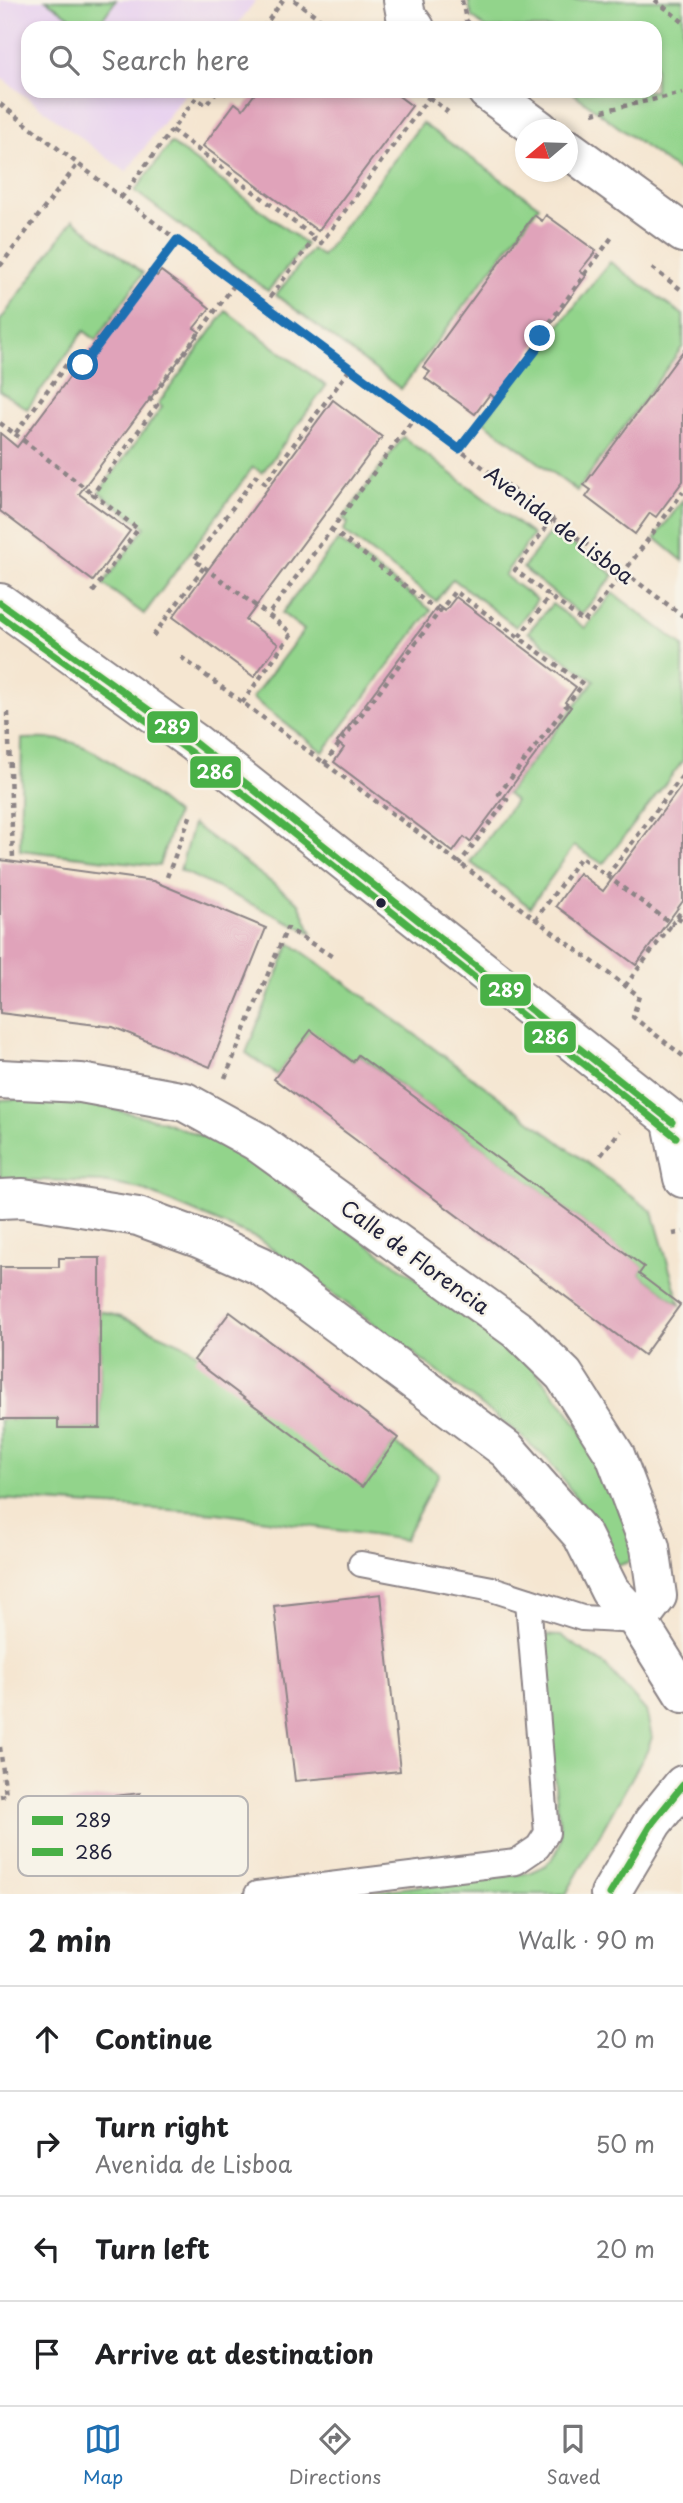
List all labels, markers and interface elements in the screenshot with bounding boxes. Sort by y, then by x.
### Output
search box [21,21,662,98]
text: Search here [101,40,250,79]
icon: search [45,41,83,79]
north arrow [515,119,578,182]
route end [524,320,555,351]
route start [67,349,98,380]
street label: Avenida de Lisboa [479,457,641,591]
line badge: 289 [146,710,199,744]
text: 289 [154,712,190,740]
line badge: 286 [189,755,242,789]
text: 286 [196,757,234,785]
unlabelled marker [374,896,388,910]
line badge: 289 [479,973,532,1007]
text: 289 [488,975,524,1003]
line badge: 286 [523,1020,577,1054]
text: 286 [531,1022,569,1050]
street label: Calle de Florencia [335,1191,497,1321]
legend [18,1796,248,1876]
text: 289 [75,1805,111,1833]
text: 286 [75,1837,113,1865]
text: 2 min [28,1917,112,1962]
text: Walk · 90 m [518,1922,655,1957]
text: Continue [95,2019,212,2058]
icon: ahead [28,2020,66,2058]
text: 20 m [596,2021,655,2056]
text: Turn right [95,2107,229,2146]
icon: right [28,2125,66,2163]
text: 50 m [595,2126,655,2161]
text: Avenida de Lisboa [95,2146,292,2181]
text: Turn left [95,2229,210,2268]
icon: left [28,2230,66,2268]
text: 20 m [596,2231,655,2266]
text: Arrive at destination [95,2334,374,2373]
icon: arrive [28,2335,66,2373]
tab: Map [83,2420,123,2490]
tab: Directions [289,2420,381,2490]
tab: Saved [546,2420,600,2490]

